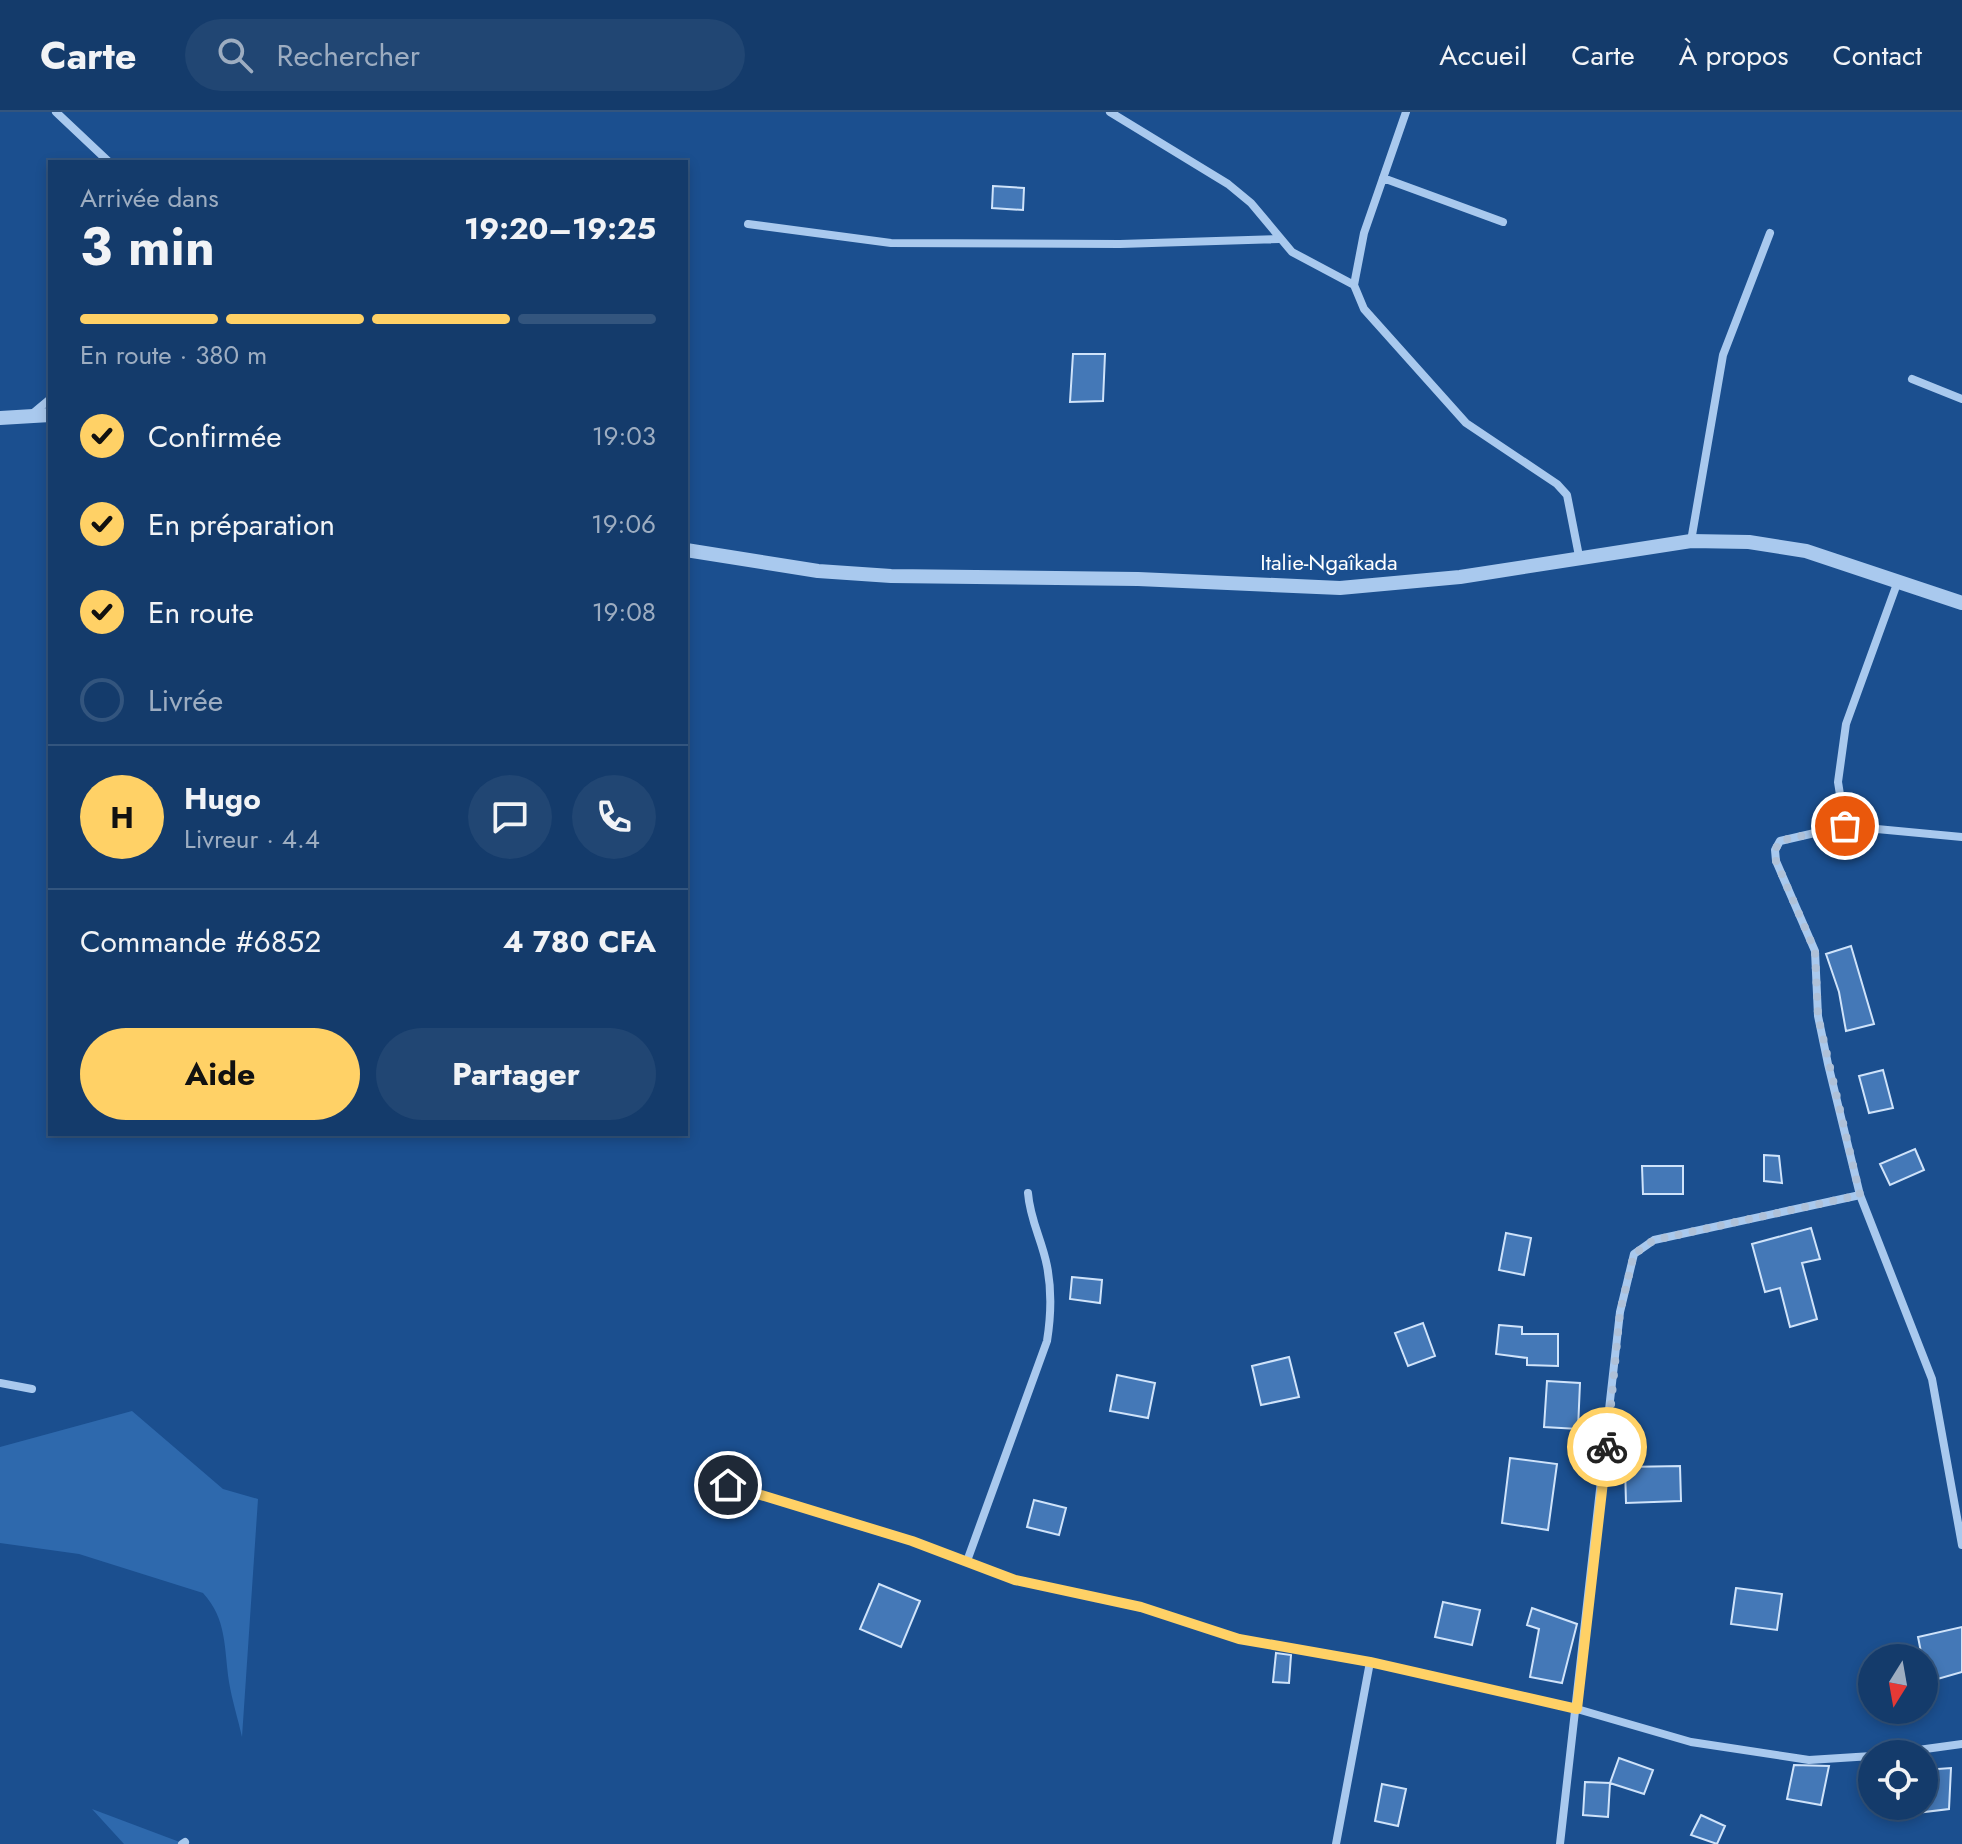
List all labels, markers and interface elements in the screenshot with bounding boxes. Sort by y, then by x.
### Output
search box [185,19,745,91]
text: Carte [40,28,137,83]
icon: search [213,33,257,77]
text: Rechercher [277,34,420,77]
text: Accueil [1439,35,1527,76]
text: Carte [1571,35,1635,76]
text: À propos [1679,35,1789,76]
text: Contact [1833,35,1922,76]
text: Arrivée dans [80,179,219,217]
text: 19:20–19:25 [464,207,656,250]
text: 3 min [80,209,215,285]
text: En route · 380 m [80,336,267,374]
icon: check [80,414,124,458]
text: Confirmée [148,415,282,458]
text: 19:03 [592,417,656,455]
icon: check [80,502,124,546]
text: En préparation [148,503,335,546]
text: 19:06 [591,505,656,543]
street label: Italie-Ngaîkada [1260,546,1398,578]
icon: check [80,590,124,634]
text: En route [148,591,254,634]
text: 19:08 [592,593,656,631]
text: Livrée [148,679,223,722]
button: chat [468,775,552,859]
button: phone [572,775,656,859]
text: Hugo [184,777,261,820]
pin [1811,792,1879,860]
text: H [110,796,134,839]
icon: bag [1823,804,1867,848]
text: Livreur · 4.4 [184,820,320,858]
text: Commande #6852 [80,920,321,963]
text: 4 780 CFA [503,920,656,963]
button: Aide [80,1028,360,1120]
button: Partager [376,1028,656,1120]
courier [1567,1407,1647,1487]
icon: bike [1585,1425,1629,1469]
pin [694,1451,762,1519]
icon: home [706,1463,750,1507]
north arrow [1858,1644,1938,1724]
map controls [1858,1644,1938,1820]
button: locate [1858,1740,1938,1820]

